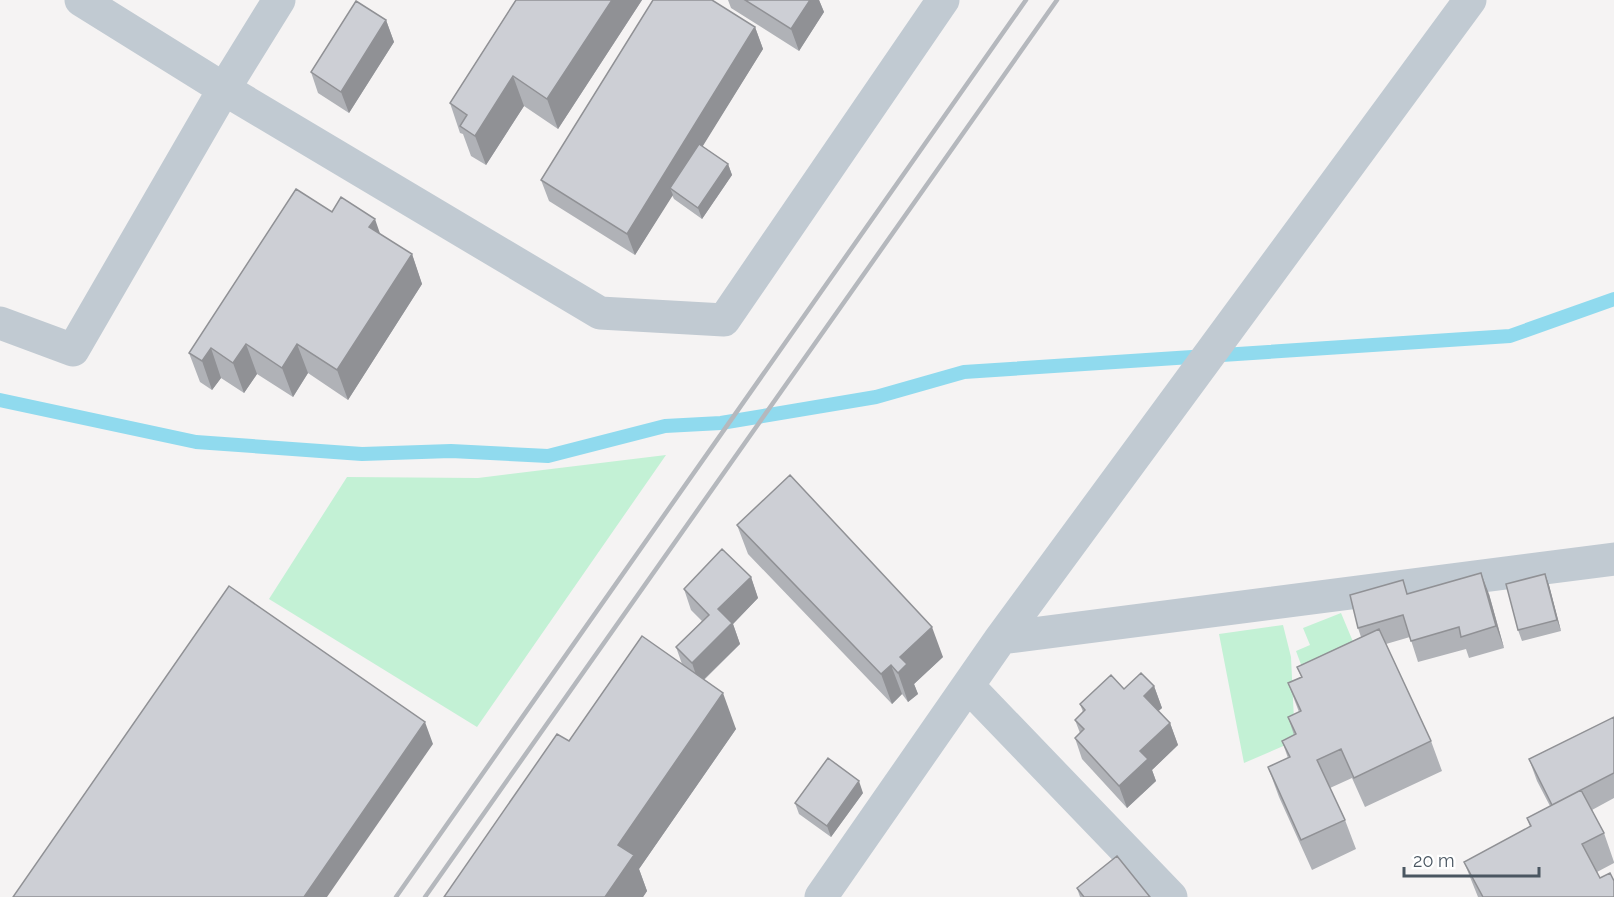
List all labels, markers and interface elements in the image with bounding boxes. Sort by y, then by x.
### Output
scale bar [1404,840,1539,878]
text: 20 m [1413,850,1455,871]

